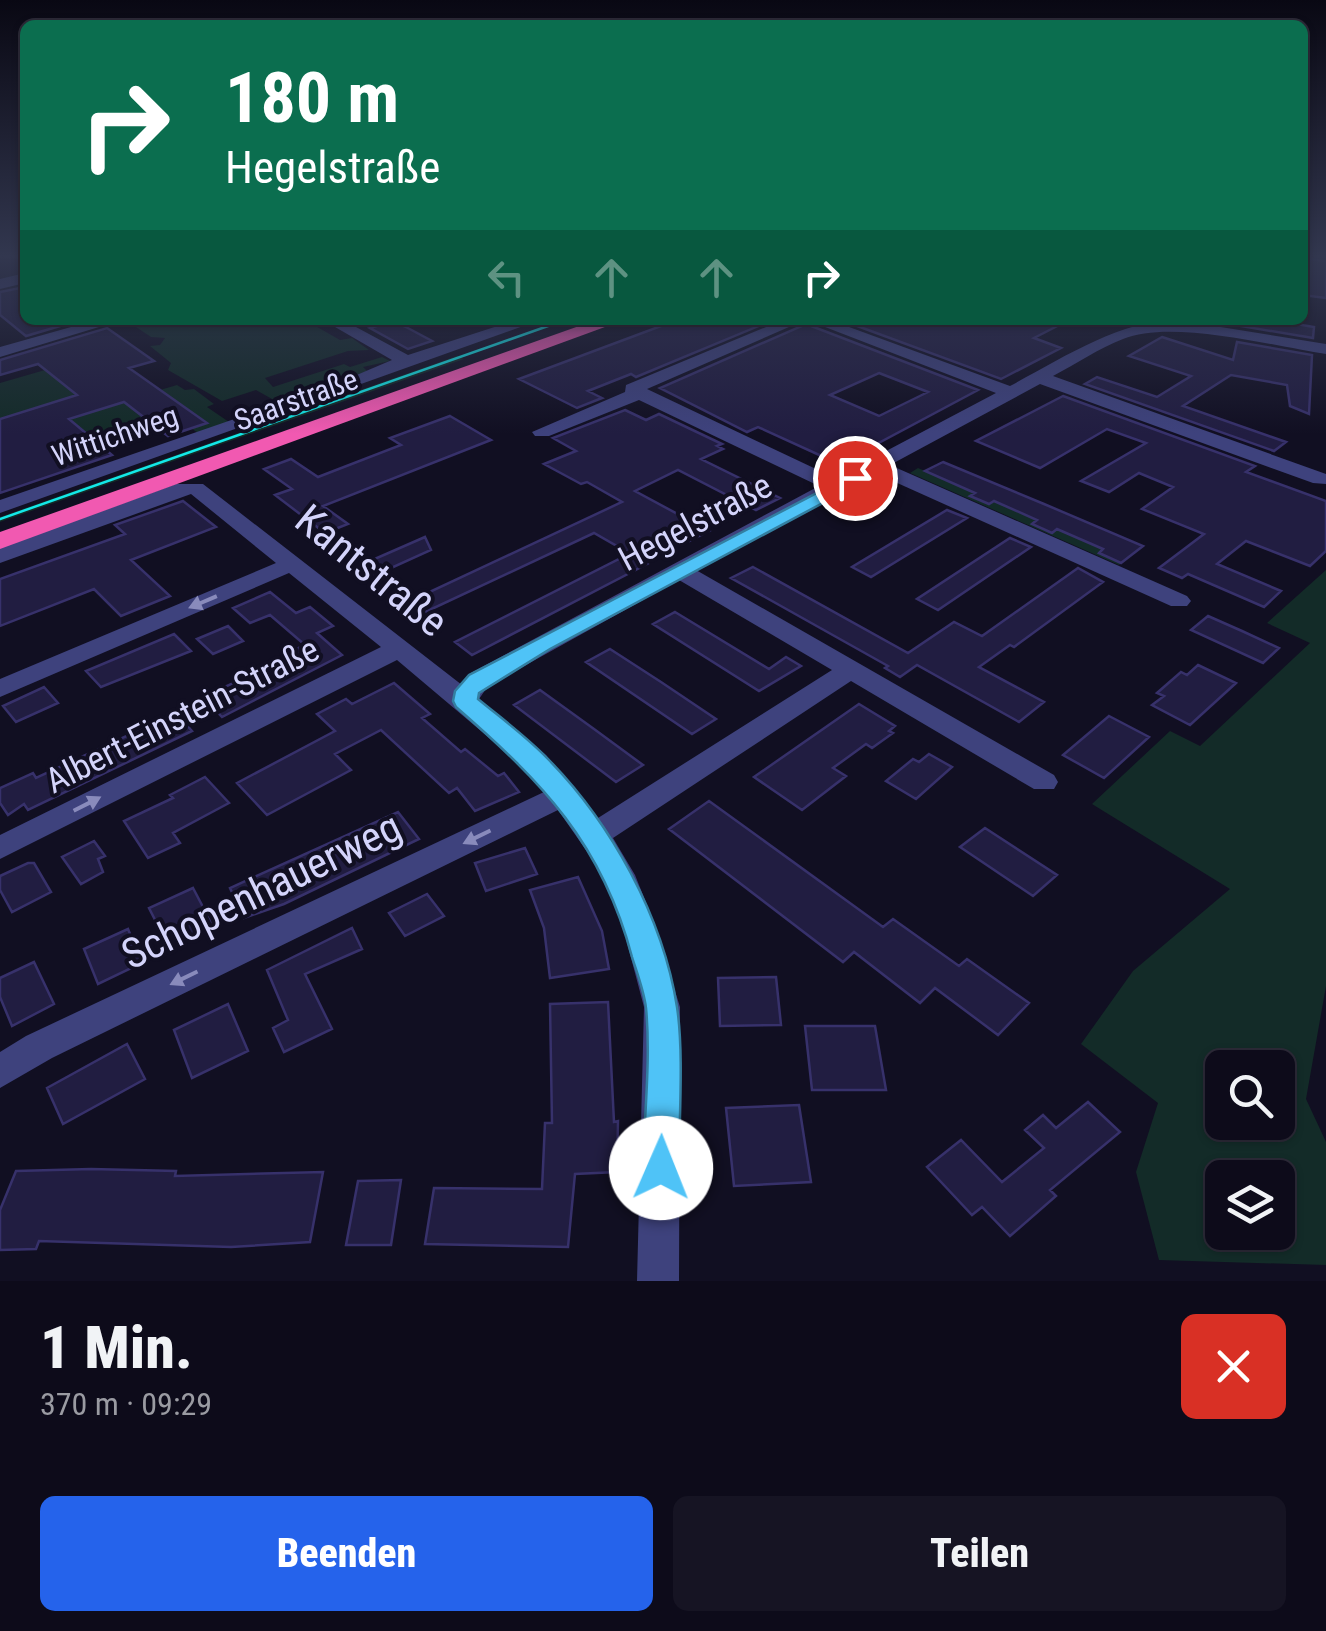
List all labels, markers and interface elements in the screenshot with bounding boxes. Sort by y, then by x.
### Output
text: 180 m [225,57,399,139]
icon: right [60,60,190,190]
text: Hegelstraße [225,141,440,194]
icon: left [479,250,534,305]
icon: ahead [584,250,639,305]
icon: ahead [689,250,744,305]
icon: right [794,250,849,305]
street label: Saarstraße [229,361,362,438]
street label: Wittichweg [47,398,183,473]
pin [813,436,898,521]
icon: arrive [828,451,883,506]
street label: Hegelstraße [612,465,779,580]
street label: Kantstraße [286,494,457,646]
one-way arrow [188,595,218,611]
street label: Albert-Einstein-Straße [39,629,326,802]
one-way arrow [73,796,102,813]
street label: Schopenhauerweg [114,802,409,979]
one-way arrow [462,828,491,845]
one-way arrow [169,969,198,986]
map controls [1205,1050,1295,1250]
button: search [1205,1050,1295,1140]
position arrow [609,1116,713,1220]
button: layers [1205,1160,1295,1250]
text: 1 Min. [40,1312,193,1383]
button: close [1181,1314,1286,1419]
text: 370 m · 09:29 [40,1385,212,1423]
button: Beenden [40,1496,653,1611]
button: Teilen [673,1496,1286,1611]

